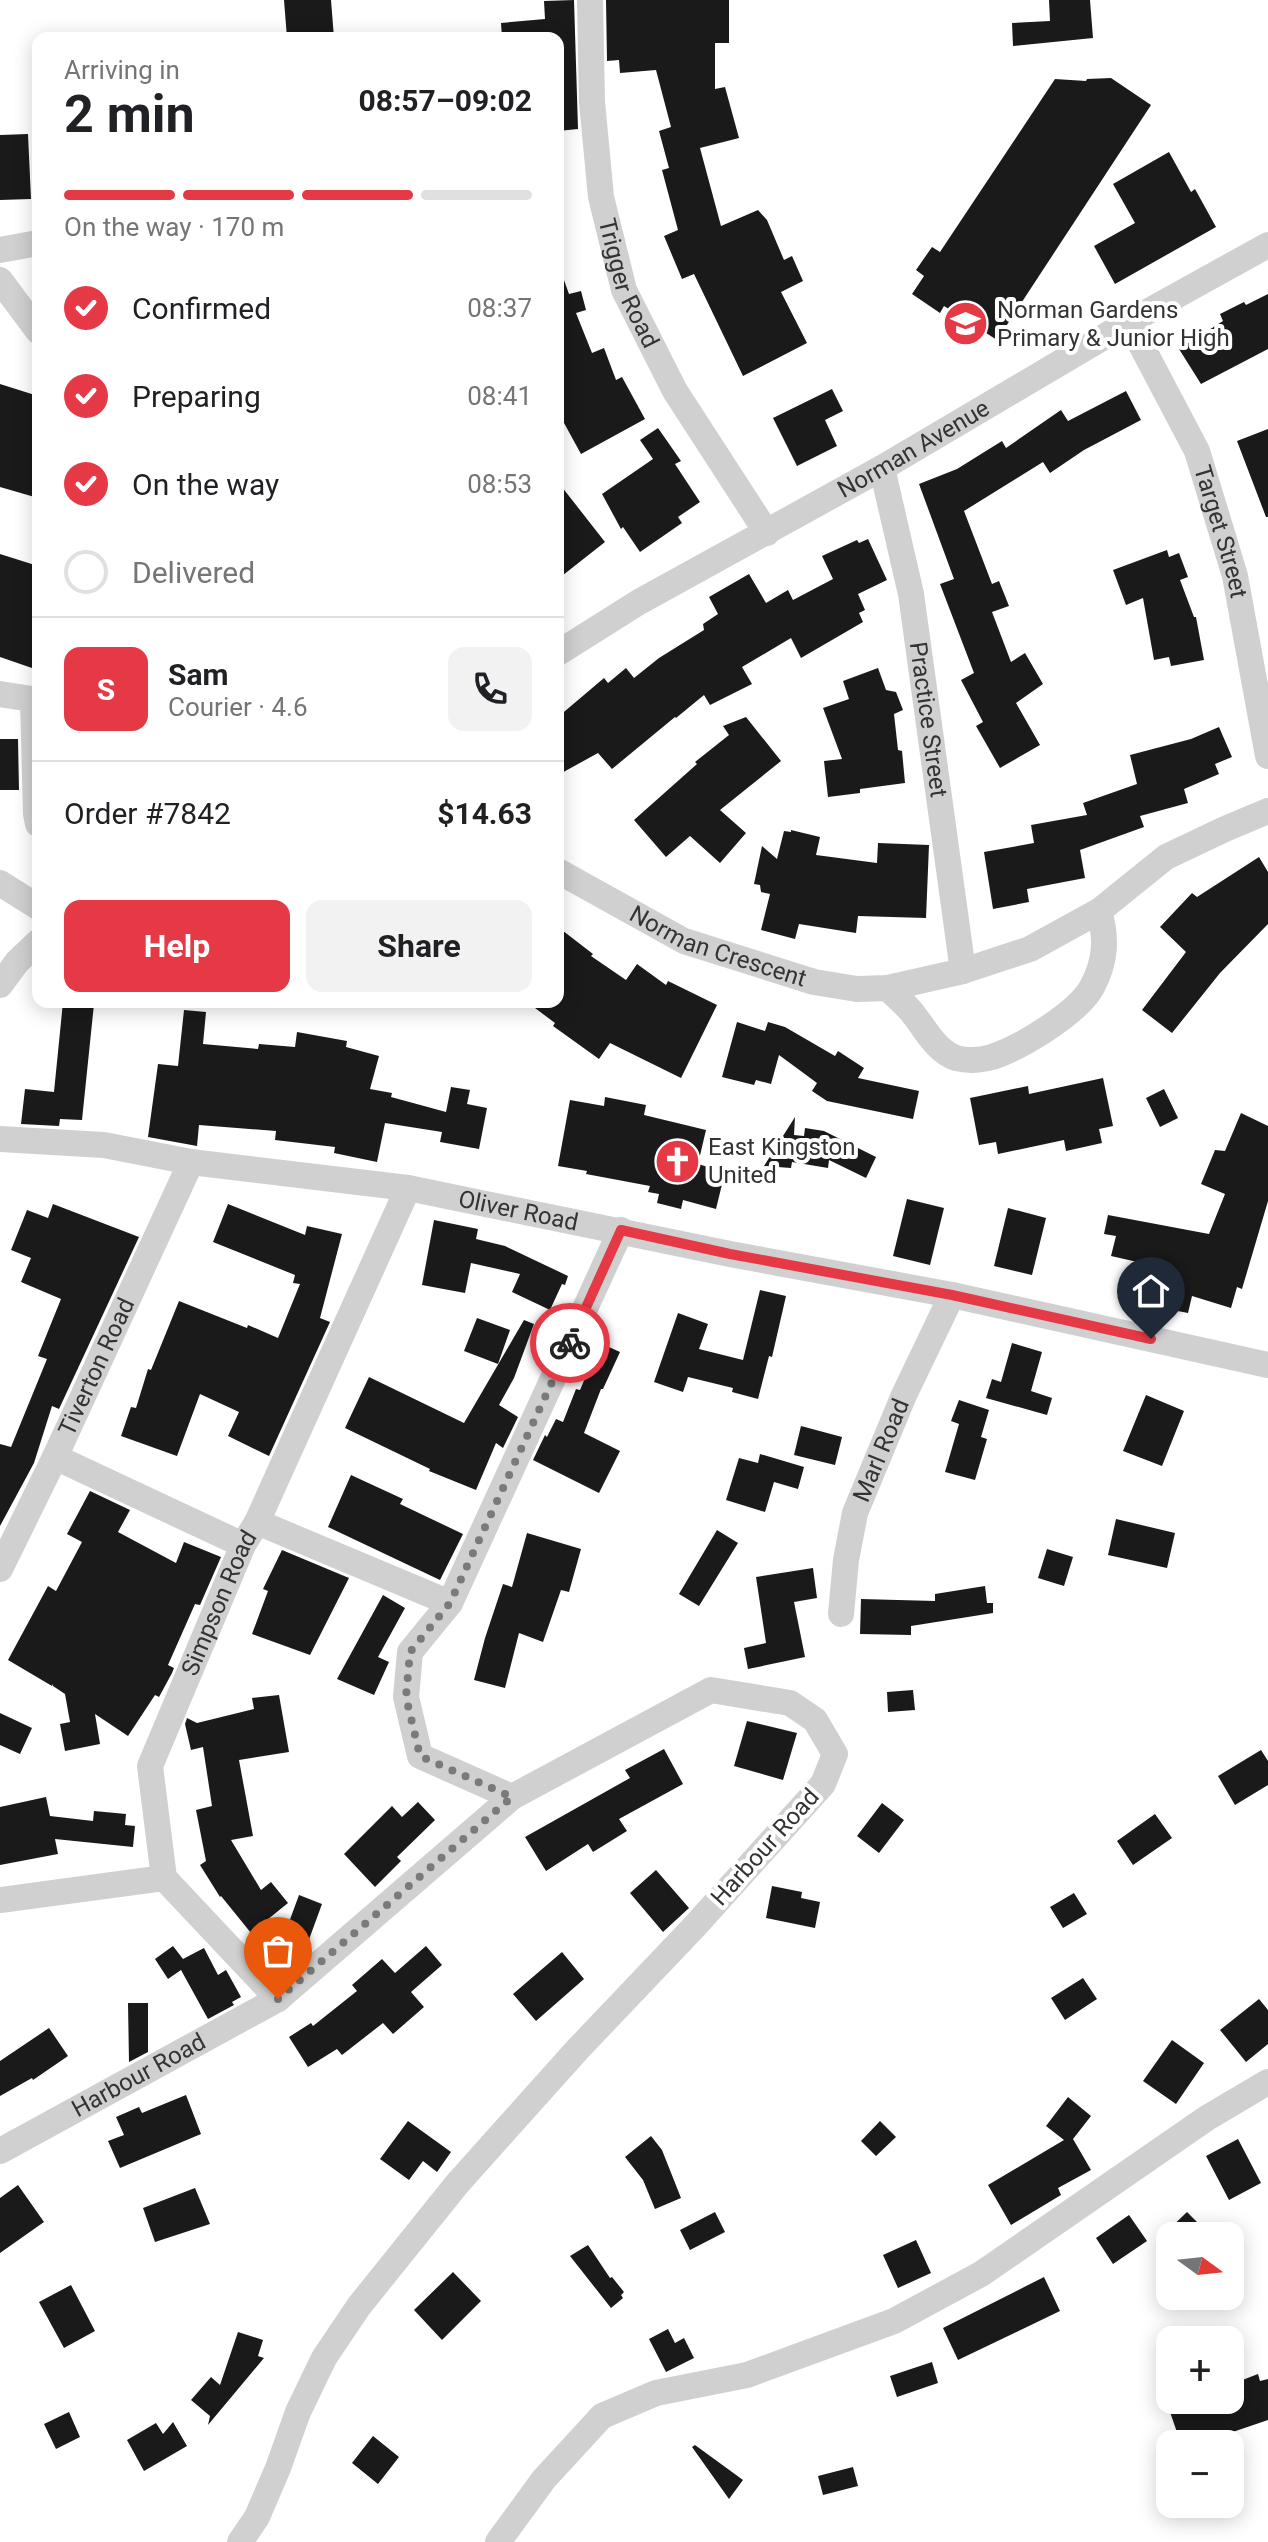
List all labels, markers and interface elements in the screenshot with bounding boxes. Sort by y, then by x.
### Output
text: Arriving in [64,55,180,85]
text: 08:57–09:02 [358,83,532,118]
text: 2 min [64,84,195,145]
text: On the way · 170 m [64,212,284,242]
street label: Trigger Road [593,215,665,352]
icon: check [64,286,108,330]
text: Confirmed [132,291,271,326]
text: 08:37 [467,293,532,323]
place label: Norman Gardens Primary & Junior High [997,296,1230,352]
school or university icon: Norman Gardens Primary & Junior High [942,300,990,348]
icon: check [64,374,108,418]
text: Preparing [132,379,261,414]
text: 08:41 [467,381,532,411]
street label: Norman Avenue [833,394,994,504]
icon: check [64,462,108,506]
street label: Target Street [1188,462,1253,601]
text: On the way [132,467,279,502]
text: 08:53 [467,469,532,499]
text: Delivered [132,555,255,590]
street label: Practice Street [904,640,953,799]
button: phone [448,647,532,731]
text: Sam [168,657,229,692]
text: S [97,672,115,707]
text: Courier · 4.6 [168,692,308,722]
text: Order #7842 [64,796,231,831]
text: $14.63 [437,796,532,831]
button: Help [64,900,290,992]
button: Share [306,900,532,992]
street label: Norman Crescent [625,900,810,993]
place label: East Kingston United [708,1133,855,1189]
church icon: East Kingston United [653,1137,701,1185]
street label: Oliver Road [456,1185,581,1237]
pin [1117,1257,1185,1339]
icon: home [1129,1269,1173,1313]
street label: Tiverton Road [53,1293,140,1440]
courier [530,1303,610,1383]
icon: bike [548,1321,592,1365]
street label: Marl Road [847,1395,915,1506]
street label: Simpson Road [176,1525,263,1680]
street label: Harbour Road [705,1783,825,1911]
pin [244,1917,312,1999]
icon: bag [256,1929,300,1973]
street label: Harbour Road [67,2027,210,2123]
north arrow [1156,2222,1244,2310]
map controls [1156,2222,1244,2518]
button: + [1156,2326,1244,2414]
button: − [1156,2430,1244,2518]

